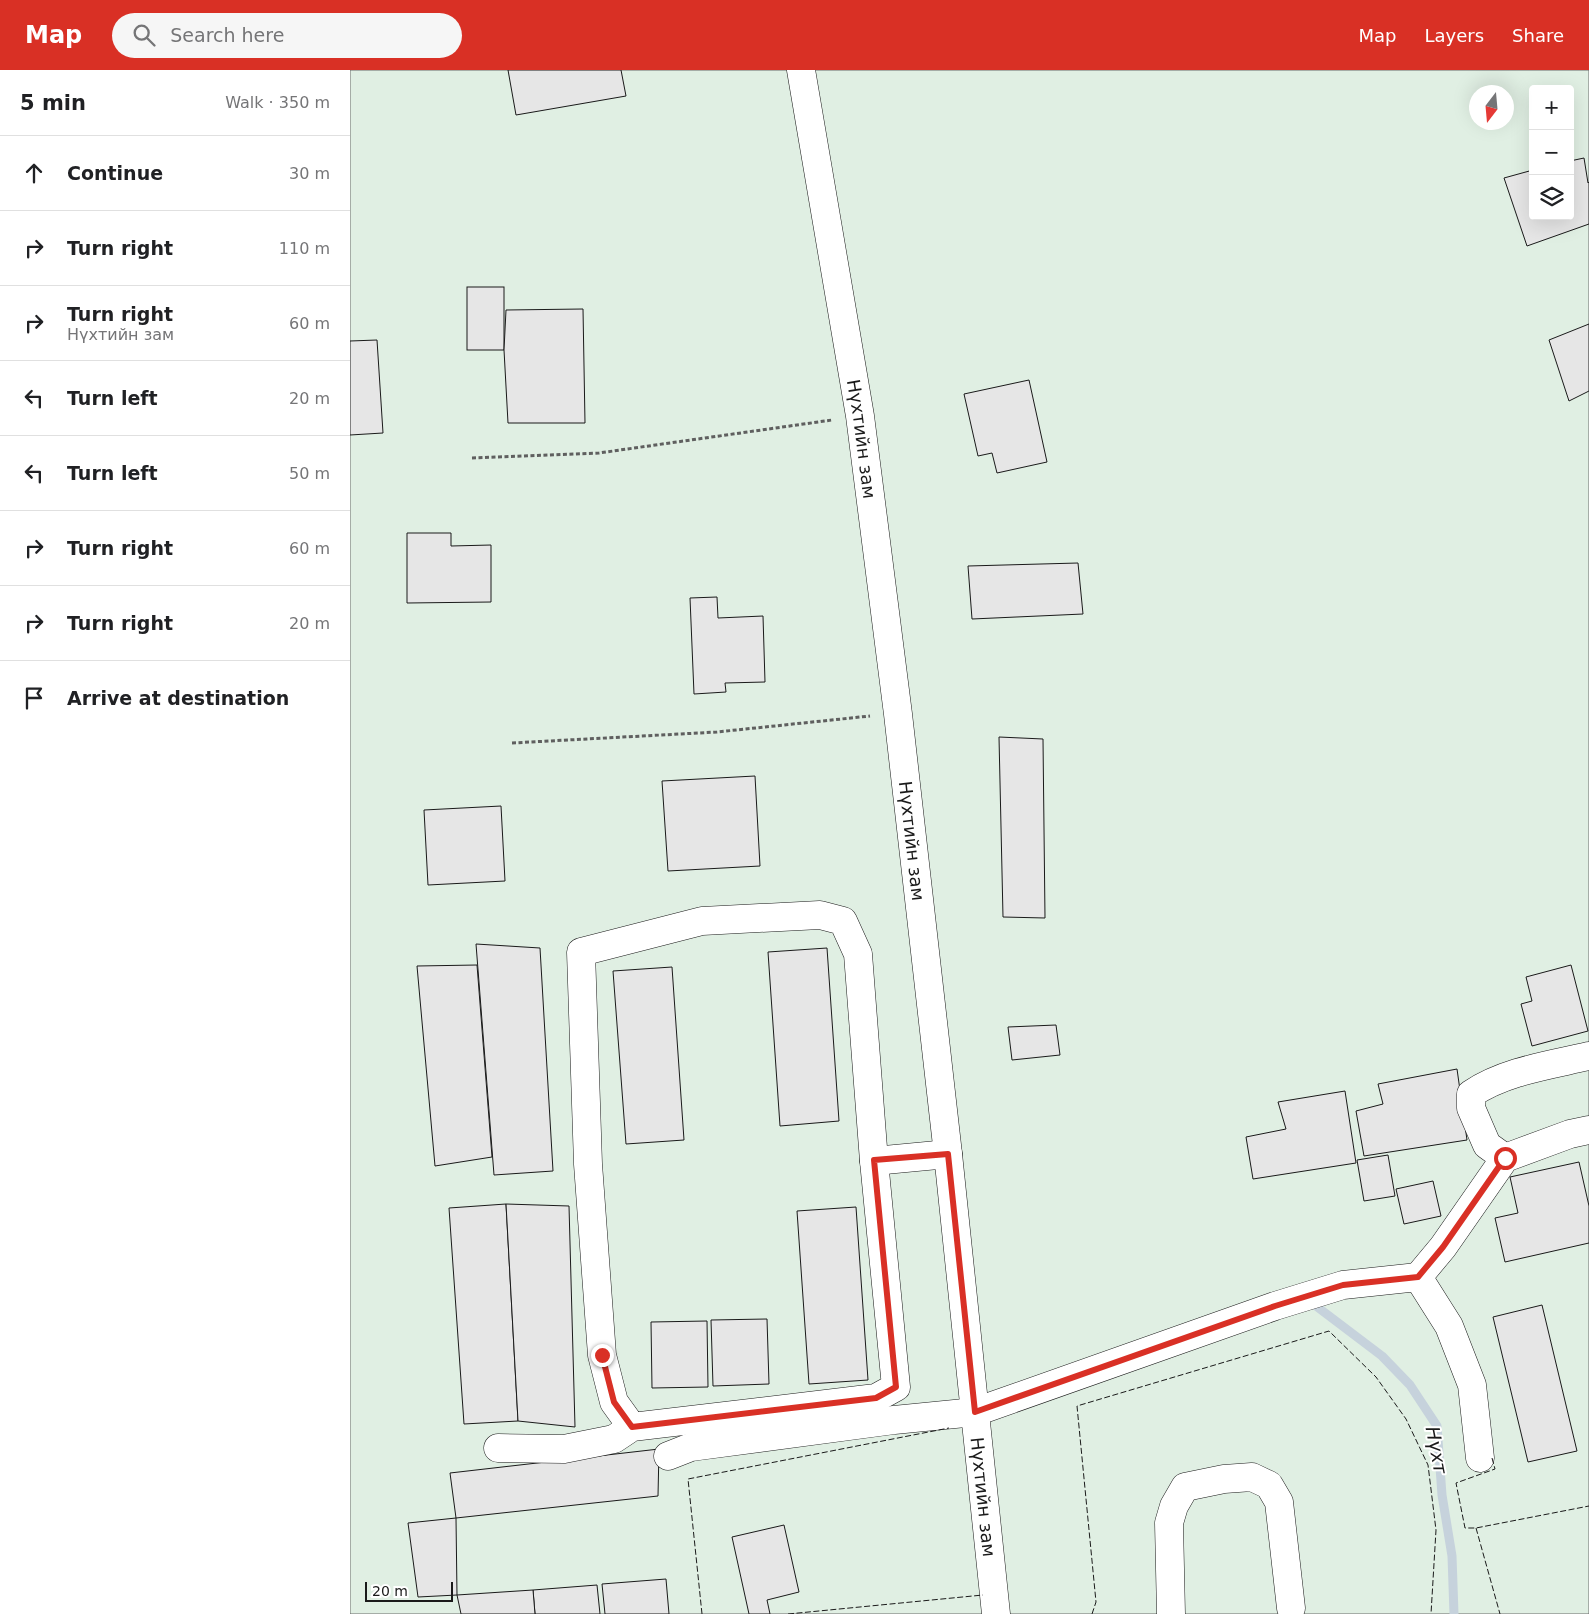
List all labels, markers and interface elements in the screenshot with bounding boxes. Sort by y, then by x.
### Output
search box [112,13,462,58]
text: Map [25,21,82,49]
icon: search [130,21,158,49]
text: Search here [170,24,284,46]
text: Map [1358,25,1396,46]
text: Layers [1424,25,1484,46]
text: Share [1512,25,1564,46]
north arrow [1469,85,1514,130]
map controls [1529,85,1574,220]
button: + [1529,85,1574,130]
text: 5 min [20,91,86,115]
text: Walk · 350 m [225,93,330,112]
button: − [1529,130,1574,175]
icon: ahead [20,159,48,187]
text: Continue [67,162,163,184]
text: 30 m [289,164,330,183]
button: layers [1529,175,1574,220]
icon: right [20,234,48,262]
text: Turn right [67,237,173,259]
text: 110 m [279,239,330,258]
text: Turn right [67,303,173,325]
icon: right [20,309,48,337]
text: 60 m [289,314,330,333]
text: Нүхтийн зам [67,325,174,344]
street label: Нүхтийн зам [843,378,881,500]
icon: left [20,384,48,412]
text: Turn left [67,387,158,409]
text: 20 m [289,389,330,408]
icon: left [20,459,48,487]
text: Turn left [67,462,158,484]
text: 50 m [289,464,330,483]
icon: right [20,534,48,562]
text: Turn right [67,537,173,559]
text: 60 m [289,539,330,558]
icon: right [20,609,48,637]
text: Turn right [67,612,173,634]
text: 20 m [289,614,330,633]
icon: arrive [20,684,48,712]
text: Arrive at destination [67,687,289,709]
street label: Нүхтийн зам [895,780,930,902]
route start [1494,1147,1517,1170]
route end [591,1344,614,1367]
water label: Нүхт [1422,1424,1453,1476]
street label: Нүхтийн зам [967,1436,1000,1558]
scale bar [365,1579,452,1602]
text: 20 m [372,1583,408,1599]

